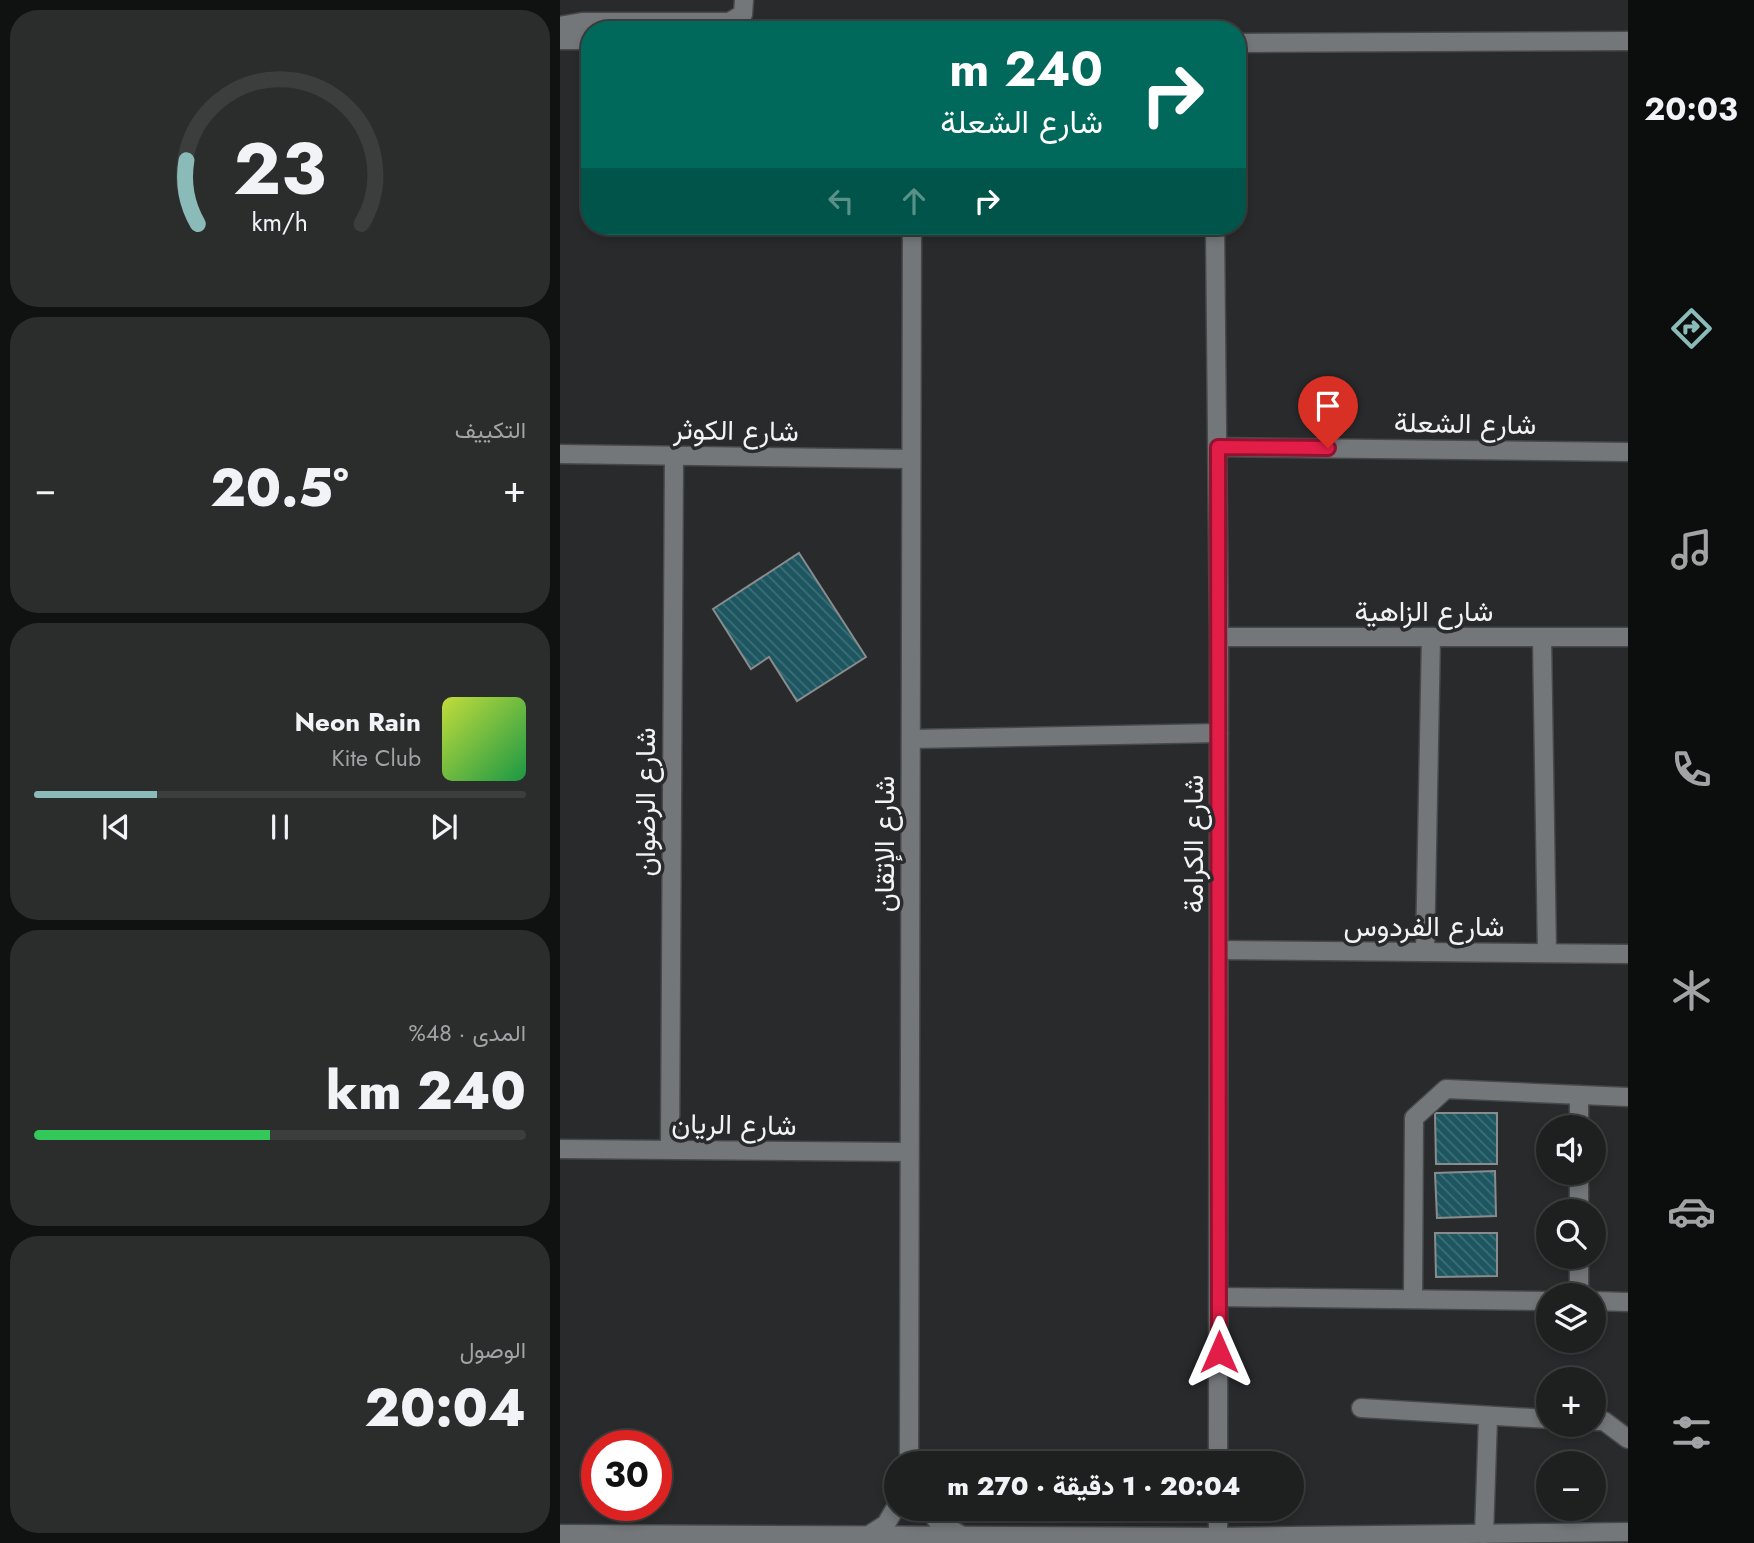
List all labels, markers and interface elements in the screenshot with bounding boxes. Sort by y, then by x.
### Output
text: 240 m [949,34,1103,104]
icon: right [1127,49,1218,140]
text: 20:03 [1644,86,1738,132]
text: شارع الشعلة [940,99,1103,145]
text: 23 [234,117,326,222]
icon: left [822,182,860,220]
icon: ahead [895,182,933,220]
icon: right [968,182,1006,220]
text: km/h [252,204,308,240]
icon: directions [1667,304,1716,353]
pin [1298,376,1358,448]
icon: arrive [1309,387,1347,425]
street label: شارع الشعلة [1393,402,1537,445]
street label: شارع الكوثر [672,409,799,452]
text: التكييف [455,413,526,447]
text: 20.5° [210,450,349,526]
text: − [34,461,56,516]
text: + [503,461,526,516]
icon: music [1667,525,1716,574]
street label: شارع الزاهية [1355,591,1493,632]
text: Neon Rain [294,703,421,741]
street label: شارع الرضوان [625,727,666,877]
text: Kite Club [332,741,421,775]
icon: phone [1667,745,1716,794]
street label: شارع الكرامة [1173,775,1214,913]
street label: شارع الإتقان [864,776,905,912]
icon: previous [97,808,135,846]
icon: pause [261,808,299,846]
icon: next [425,808,463,846]
street label: شارع الفردوس [1344,906,1504,947]
icon: climate [1667,966,1716,1015]
text: المدى · 48% [408,1016,526,1050]
text: 240 km [326,1053,526,1129]
street label: شارع الريان [671,1103,797,1146]
map controls [1536,1115,1606,1521]
button: sound [1536,1115,1606,1185]
icon: car [1667,1187,1716,1236]
button: search [1536,1199,1606,1269]
button: layers [1536,1283,1606,1353]
position arrow [1182,1315,1256,1389]
text: الوصول [460,1333,526,1367]
button: + [1536,1367,1606,1437]
text: 20:04 [365,1370,526,1446]
icon: filters [1667,1408,1716,1457]
speed limit sign: 30 [581,1430,672,1521]
button: − [1536,1451,1606,1521]
text: 20:04 · 1 دقيقة · 270 m [947,1467,1241,1505]

